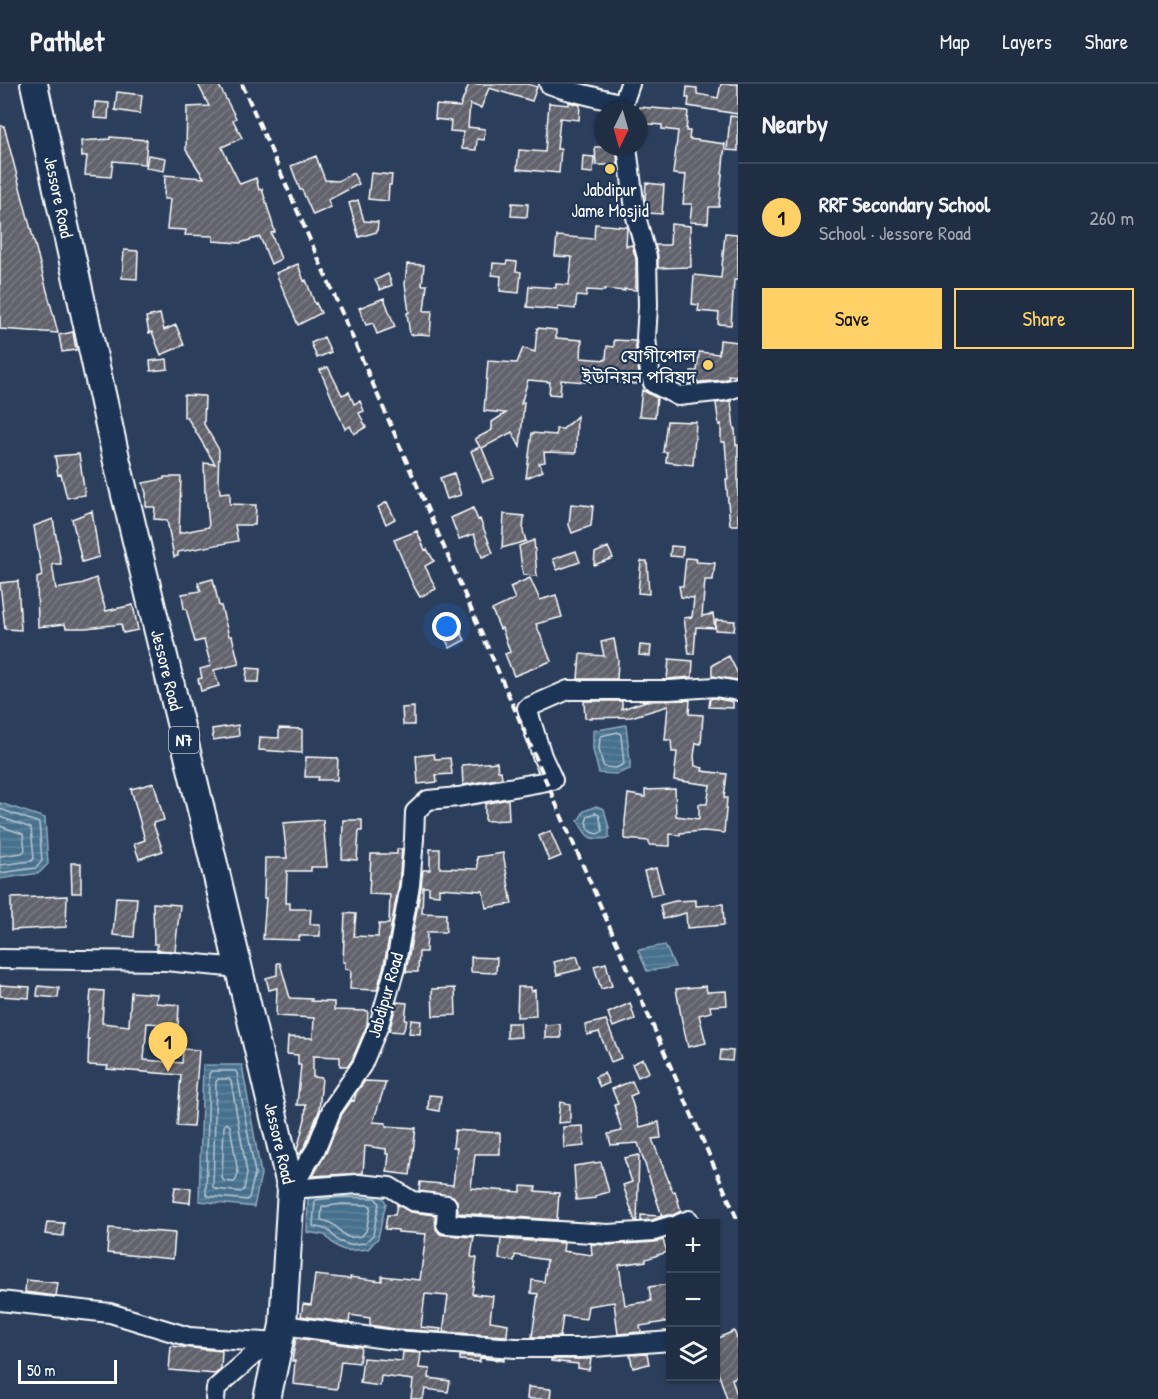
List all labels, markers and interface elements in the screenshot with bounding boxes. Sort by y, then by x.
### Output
text: Pathlet [30,22,104,60]
text: Map [940,27,969,56]
text: Layers [1002,27,1052,56]
text: Share [1085,27,1128,56]
north arrow [594,102,648,156]
text: Nearby [762,106,828,141]
street label: Jessore Road [38,154,80,240]
marker: Jabdipur Jame Mosjid [603,162,617,176]
place label: Jabdipur Jame Mosjid [571,177,649,223]
text: RRF Secondary School [819,189,990,219]
text: 1 [778,204,785,231]
text: 260 m [1090,204,1134,231]
text: School · Jessore Road [819,219,971,246]
button: Save [762,288,942,349]
button: Share [954,288,1134,349]
place label: যোগীপোল ইউনিয়ন পরিষদ [581,343,697,389]
marker: যোগীপোল ইউনিয়ন পরিষদ [701,358,715,372]
your location [432,612,461,641]
street label: Jessore Road [145,627,189,713]
road number: N7 [169,727,199,753]
street label: Jabdipur Road [361,949,409,1041]
pin: 1 [148,1022,188,1072]
street label: Jessore Road [259,1100,301,1186]
map controls [666,1219,720,1381]
button: + [666,1219,720,1273]
button: − [666,1273,720,1327]
button: layers [666,1327,720,1381]
scale bar [18,1357,117,1384]
text: 50 m [27,1359,56,1381]

